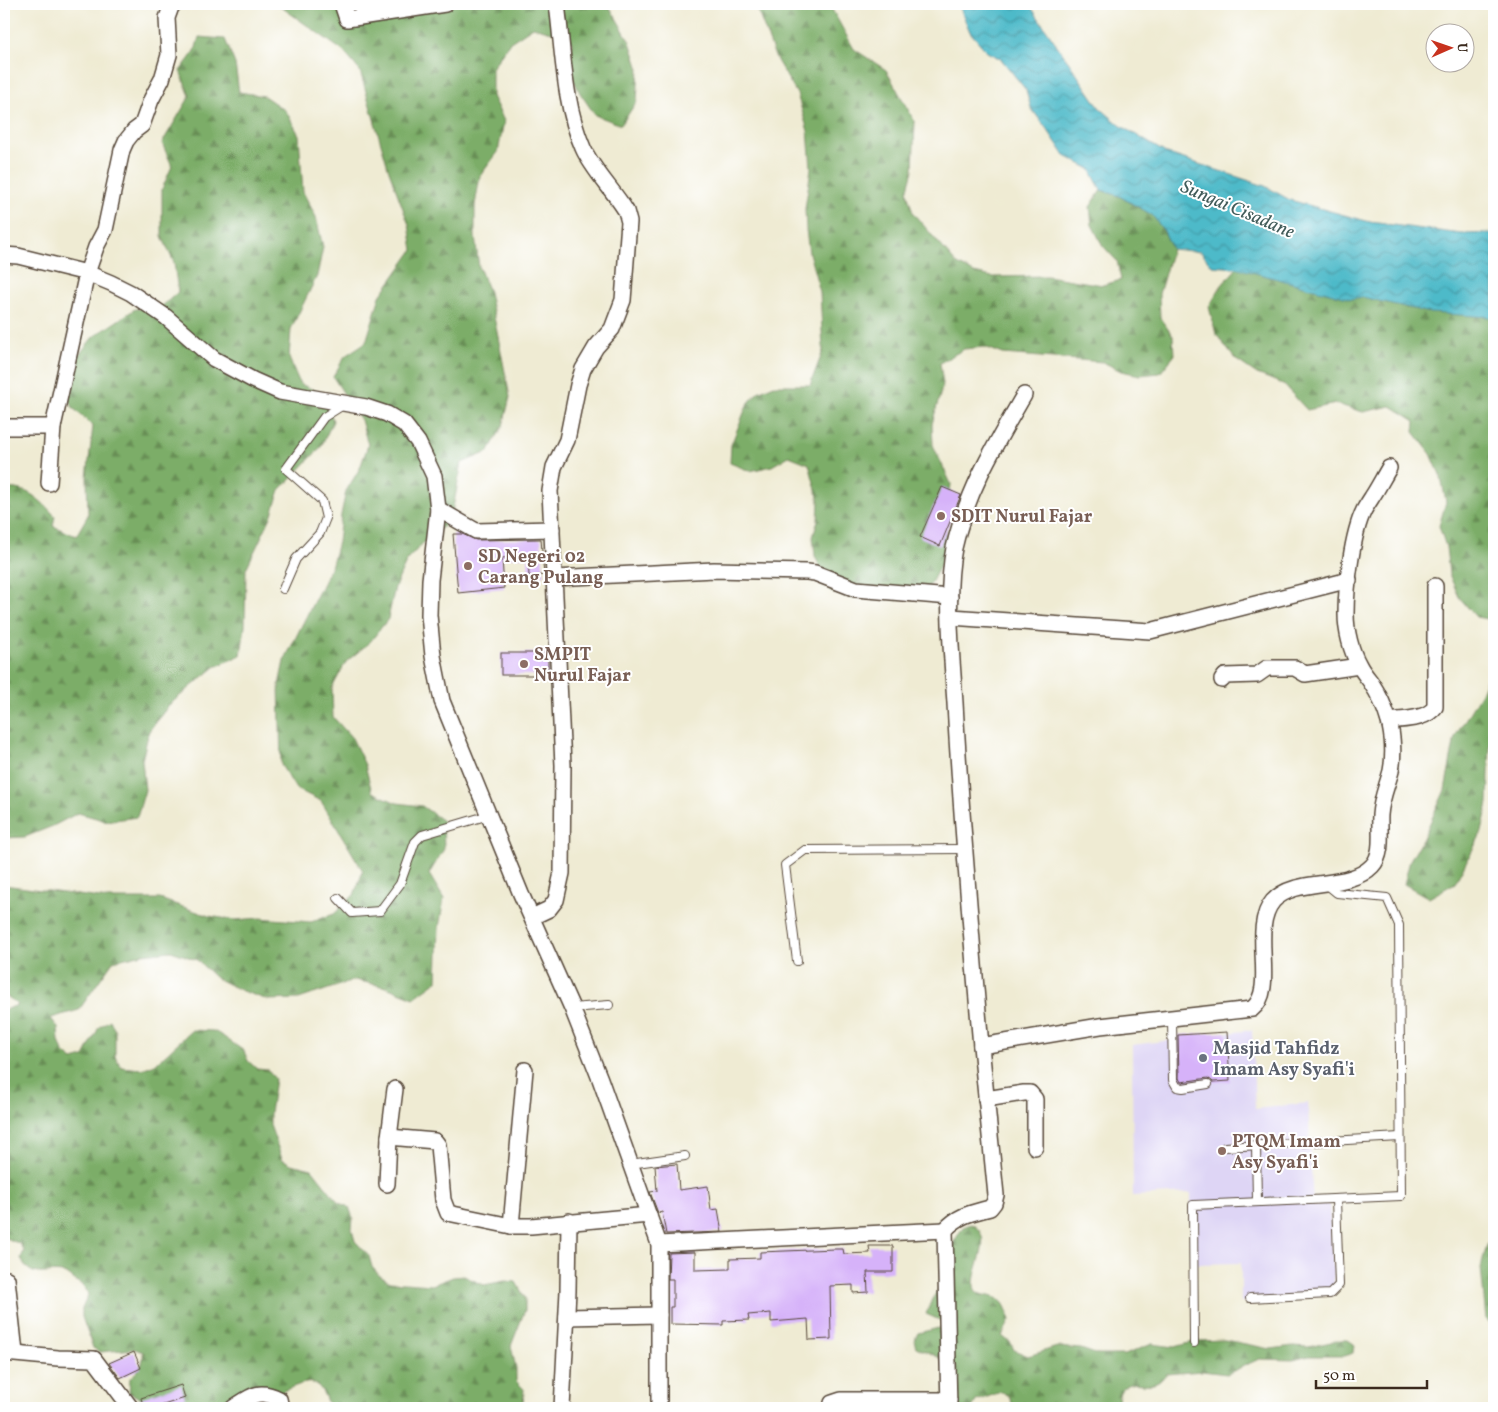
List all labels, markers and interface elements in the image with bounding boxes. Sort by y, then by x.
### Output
north arrow [1426,22,1476,72]
text: U [1452,42,1471,53]
water label: Sungai Cisadane [1176,174,1298,246]
place label: SDIT Nurul Fajar [951,505,1093,530]
marker: SDIT Nurul Fajar [935,510,947,522]
place label: SD Negeri 02 Carang Pulang [478,545,603,591]
marker: SD Negeri 02 Carang Pulang [462,560,474,572]
place label: SMPIT Nurul Fajar [534,643,631,689]
marker: SMPIT Nurul Fajar [518,658,530,670]
place label: Masjid Tahfidz Imam Asy Syafi'i [1213,1037,1355,1083]
marker: Masjid Tahfidz Imam Asy Syafi'i [1197,1052,1209,1064]
place label: PTQM Imam Asy Syafi'i [1232,1130,1341,1176]
marker: PTQM Imam Asy Syafi'i [1216,1145,1228,1157]
scale bar [1316,1357,1427,1389]
text: 50 m [1323,1366,1355,1387]

